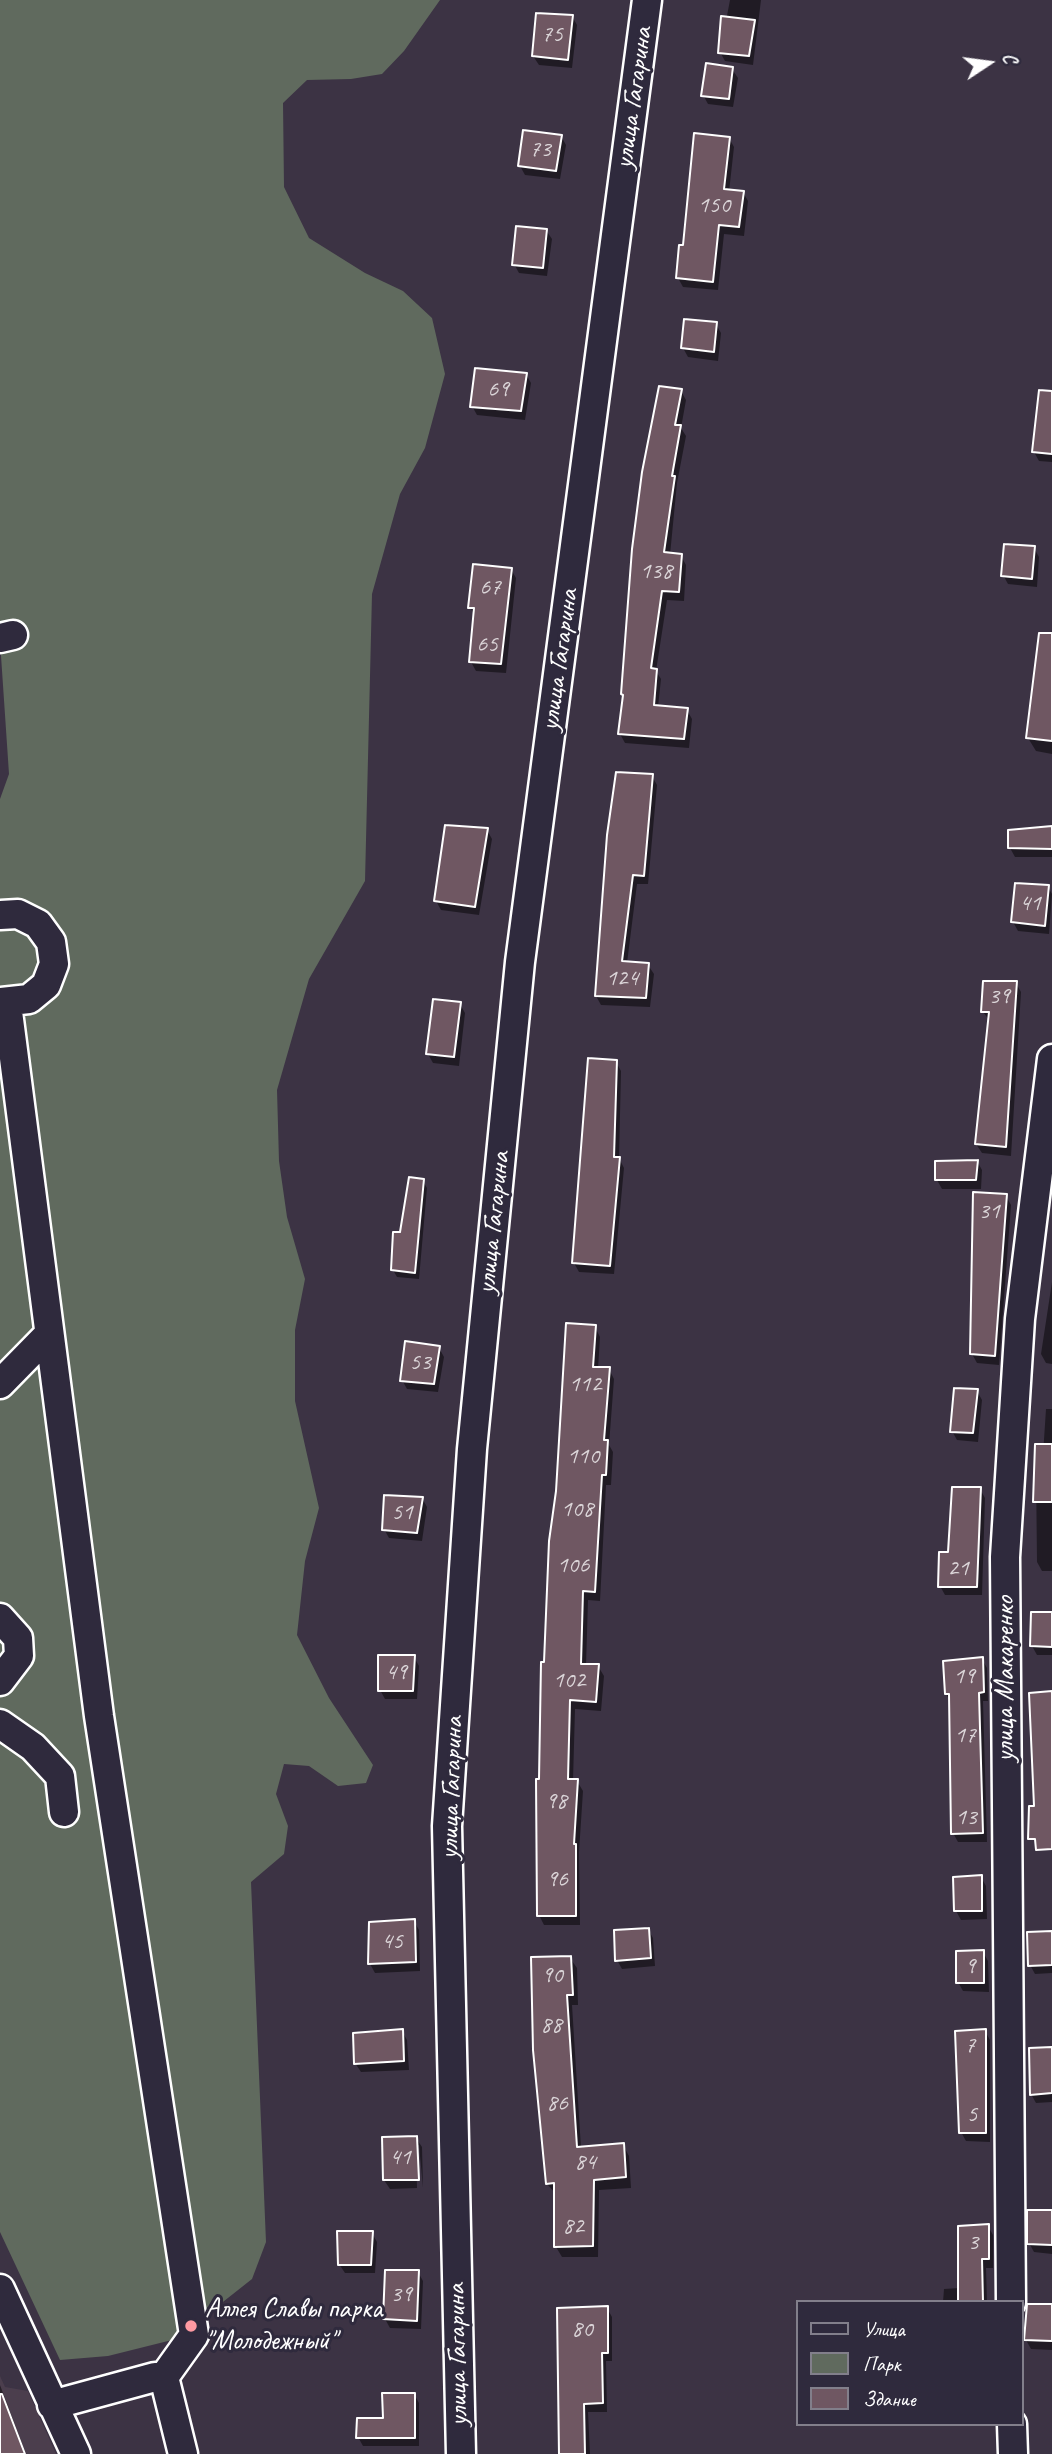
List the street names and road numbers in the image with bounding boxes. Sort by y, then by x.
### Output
street label: улица Гагарина [607,25,661,171]
street label: улица Гагарина [533,587,587,733]
street label: улица Гагарина [470,1150,518,1296]
street label: улица Макаренко [989,1596,1023,1762]
street label: улица Гагарина [433,1716,471,1860]
street label: улица Гагарина [440,2283,476,2427]

